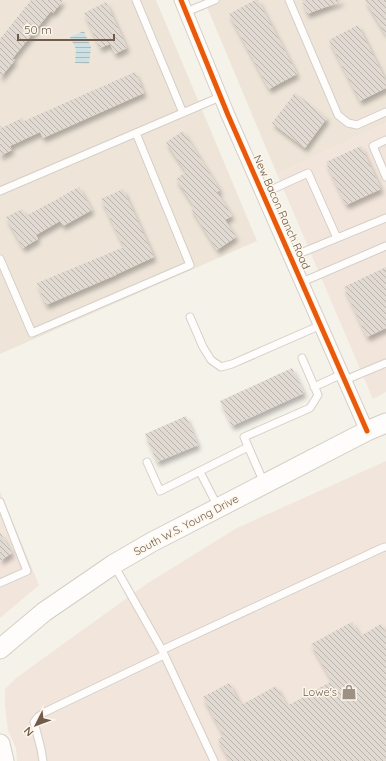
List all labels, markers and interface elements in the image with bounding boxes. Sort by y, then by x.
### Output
scale bar [18,16,114,42]
text: 50 m [24,22,52,37]
street label: New Bacon Ranch Road [250,153,314,271]
street label: South W.S. Young Drive [131,491,241,559]
shop icon: Lowe's [340,683,358,701]
place label: Lowe's [303,685,337,699]
north arrow [16,705,56,745]
text: N [21,724,36,739]

